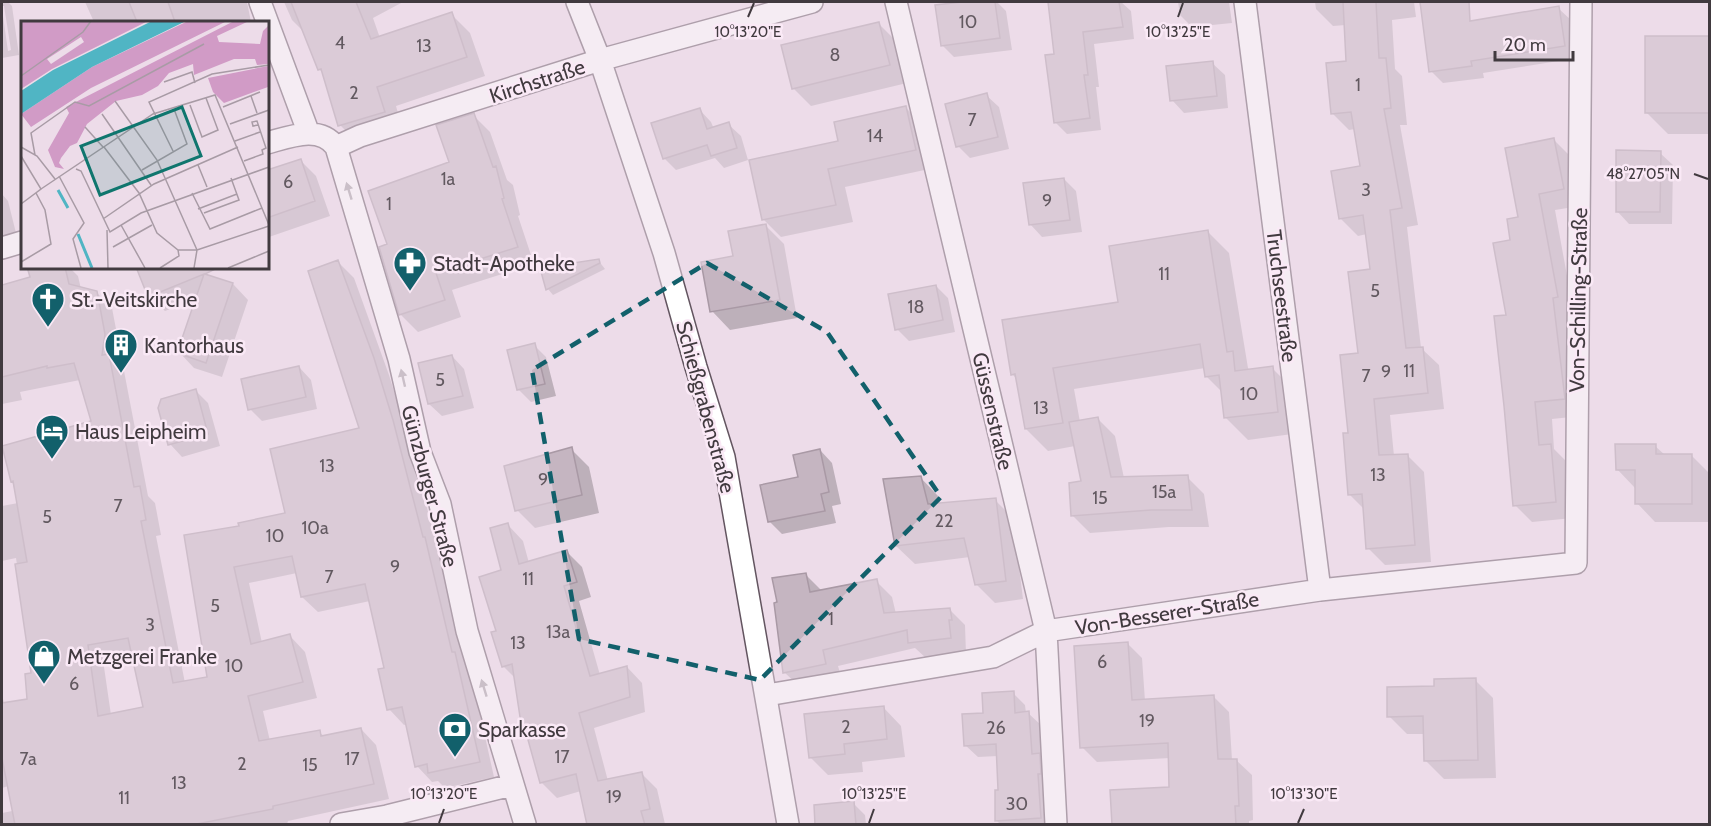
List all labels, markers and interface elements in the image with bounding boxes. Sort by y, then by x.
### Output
house number: 10 [959,11,977,33]
inset map [21,21,268,268]
text: 10°13'20"E [715,23,781,41]
text: 10°13'25"E [1146,23,1210,41]
scale bar [1495,24,1573,62]
house number: 4 [335,32,345,54]
text: 20 m [1504,34,1546,56]
house number: 13 [416,35,432,57]
house number: 8 [830,44,840,66]
street label: Kirchstraße [486,54,588,108]
house number: 1 [1355,74,1361,96]
house number: 2 [349,82,359,104]
house number: 7 [967,109,977,131]
house number: 14 [867,125,883,147]
text: 48°27'05"N [1606,165,1680,183]
house number: 1a [441,168,456,190]
house number: 6 [283,171,293,193]
house number: 3 [1361,179,1371,201]
one-way arrow [344,182,353,200]
house number: 9 [1042,190,1052,212]
house number: 1 [386,193,392,215]
street label: Von-Schilling-Straße [1564,207,1592,393]
street label: Truchseestraße [1261,228,1303,364]
pharmacy icon: Stadt-Apotheke [392,245,428,292]
place label: Stadt-Apotheke [433,251,575,276]
house number: 11 [1158,263,1170,285]
house number: 5 [1370,280,1380,302]
church icon: St.-Veitskirche [30,281,66,328]
place label: St.-Veitskirche [71,287,198,312]
house number: 18 [908,296,924,318]
street label: Schießgrabenstraße [671,318,741,496]
building icon: Kantorhaus [103,327,139,374]
place label: Kantorhaus [144,333,244,358]
street label: Güssenstraße [967,350,1019,472]
house number: 11 [1403,360,1415,382]
house number: 9 [1381,361,1391,383]
house number: 7 [1361,365,1371,387]
one-way arrow [398,368,407,387]
house number: 5 [435,369,445,391]
house number: 10 [1240,383,1258,405]
house number: 13 [1033,397,1049,419]
street label: Günzburger Straße [396,402,464,570]
hotel icon: Haus Leipheim [34,413,70,460]
place label: Haus Leipheim [75,419,206,444]
house number: 13 [319,455,335,477]
house number: 13 [1370,464,1386,486]
house number: 9 [538,469,548,491]
house number: 15a [1152,481,1176,503]
house number: 15 [1092,487,1108,509]
house number: 7 [113,495,123,517]
house number: 5 [42,506,52,528]
house number: 22 [935,510,953,532]
house number: 10a [301,517,329,539]
house number: 10 [266,525,284,547]
house number: 9 [390,556,400,578]
house number: 7 [324,566,334,588]
house number: 11 [522,568,534,590]
street label: Von-Besserer-Straße [1073,586,1261,640]
house number: 5 [210,595,220,617]
house number: 1 [828,608,834,630]
house number: 3 [145,614,155,636]
house number: 13a [546,621,570,643]
house number: 13 [510,632,526,654]
shop icon: Metzgerei Franke [26,638,62,685]
place label: Metzgerei Franke [67,644,217,669]
house number: 6 [1097,651,1107,673]
house number: 10 [225,655,243,677]
house number: 6 [69,673,79,695]
one-way arrow [479,679,488,697]
house number: 19 [1139,710,1155,732]
bank icon: Sparkasse [437,711,473,758]
house number: 2 [841,716,851,738]
place label: Sparkasse [478,717,566,742]
house number: 26 [986,717,1006,739]
house number: 17 [555,746,569,768]
house number: 7a [19,748,37,770]
house number: 17 [345,748,359,770]
house number: 2 [237,753,247,775]
house number: 15 [302,754,318,776]
house number: 13 [171,772,187,794]
text: 10°13'20"E [411,785,477,803]
text: 10°13'25"E [842,785,906,803]
text: 10°13'30"E [1270,785,1338,803]
house number: 19 [606,786,622,808]
house number: 11 [118,787,130,809]
house number: 30 [1006,793,1028,815]

